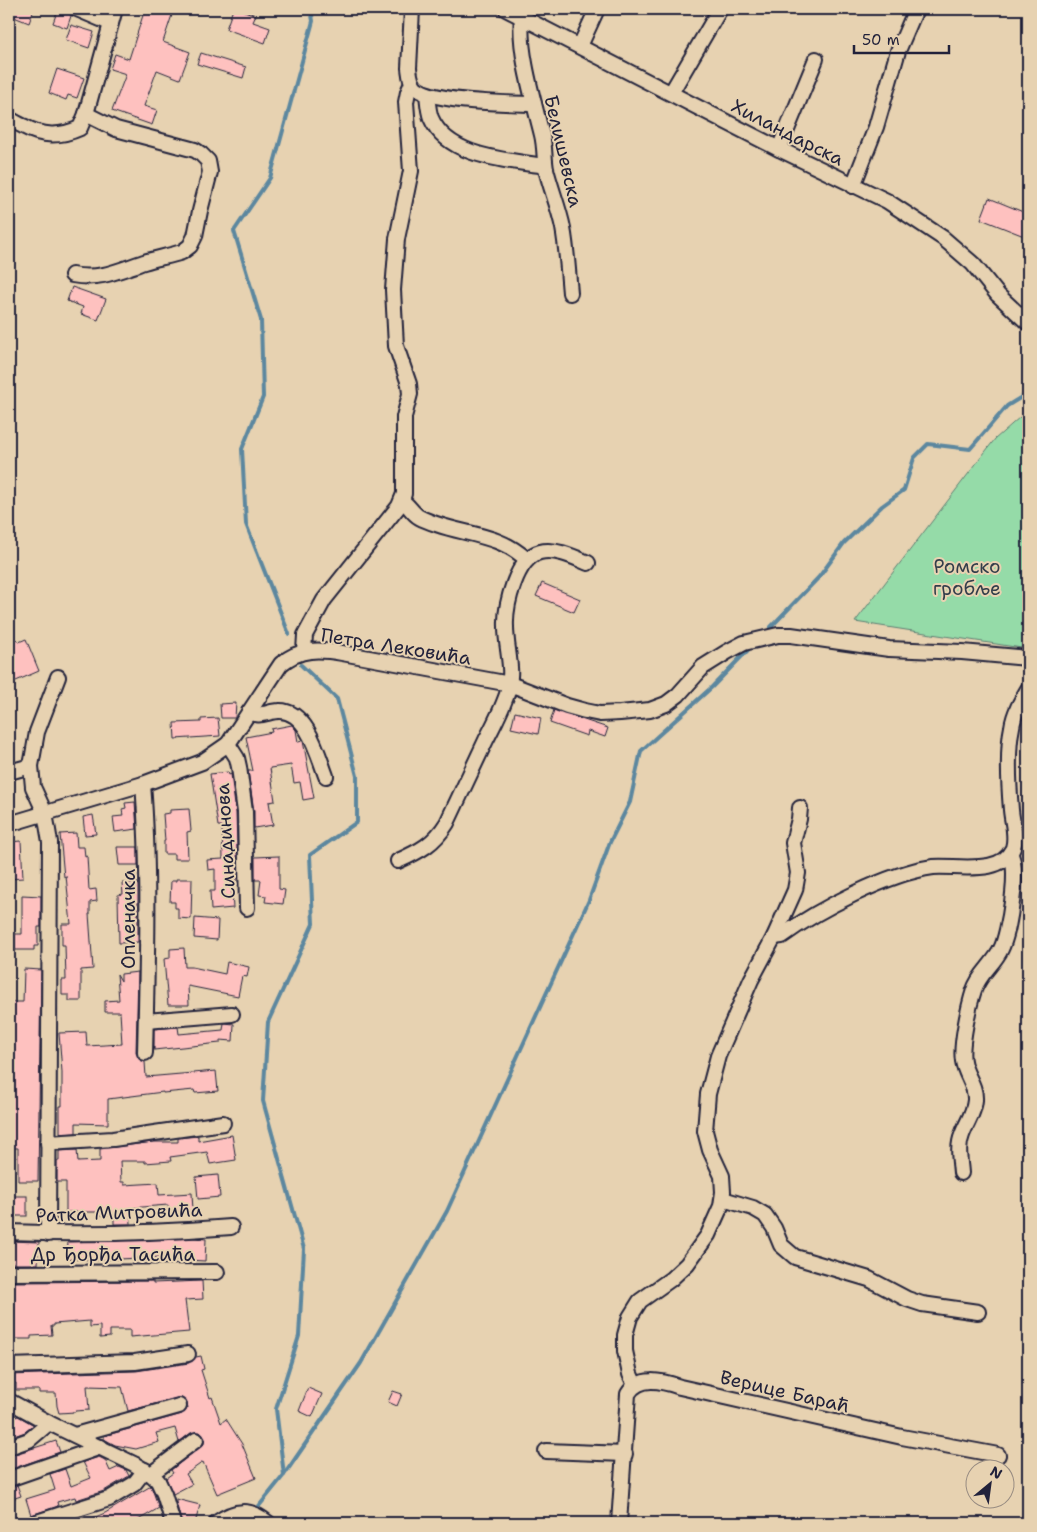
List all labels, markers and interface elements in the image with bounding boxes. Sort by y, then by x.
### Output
scale bar [854,22,950,54]
text: 50 m [862,30,900,50]
street label: Белишевска [538,93,589,210]
street label: Хиландарска [727,93,848,172]
park label: Ромско гробље [933,554,1001,601]
street label: Петра Лековића [319,622,473,671]
street label: Синадинова [210,782,241,899]
street label: Опленачка [116,869,141,969]
street label: Ратка Митровића [35,1197,203,1228]
street label: Др Ђорђа Тасића [31,1242,195,1267]
street label: Верице Бараћ [718,1364,852,1419]
north arrow [964,1460,1014,1510]
text: N [987,1462,1006,1483]

